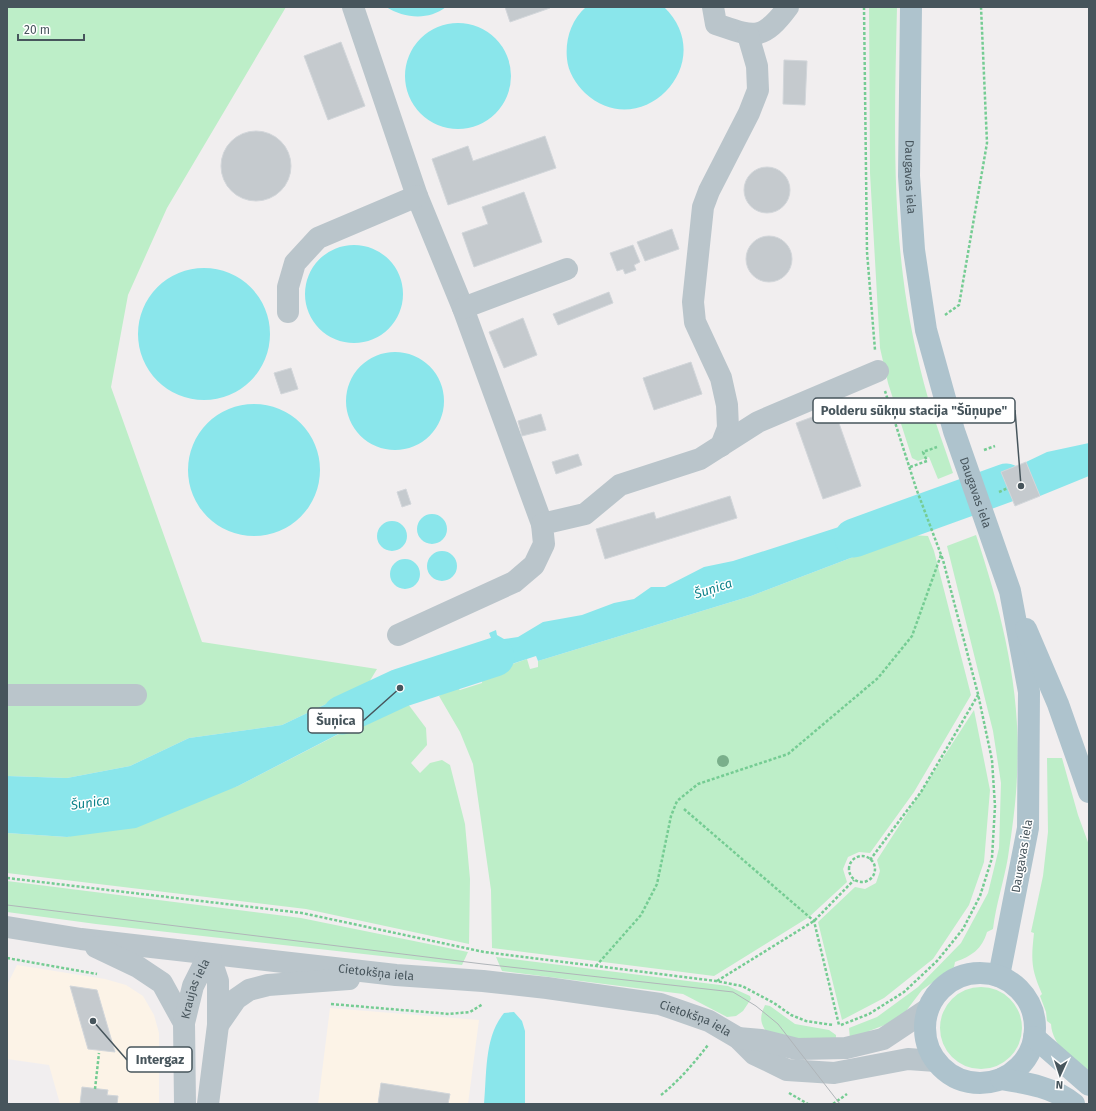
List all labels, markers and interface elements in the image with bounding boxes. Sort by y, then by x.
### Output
scale bar [18,16,84,42]
text: 20 m [24,23,50,37]
street label: Daugavas iela [902,140,919,215]
callout: Polderu sūkņu stacija "Šūņupe" [813,398,1015,423]
text: Polderu sūkņu stacija "Šūņupe" [821,402,1008,420]
street label: Daugavas iela [957,455,994,530]
water label: Šuņica [691,574,734,603]
callout: Šuņica [308,708,363,733]
text: Šuņica [316,712,356,730]
water label: Šuņica [69,791,111,814]
street label: Daugavas iela [1009,818,1035,894]
street label: Kraujas iela [178,956,212,1020]
street label: Cietokšņa iela [337,961,415,983]
street label: Cietokšņa iela [658,997,734,1039]
callout: Intergaz [127,1047,192,1072]
text: Intergaz [136,1052,184,1067]
north arrow [1040,1055,1080,1095]
text: N [1056,1078,1063,1091]

